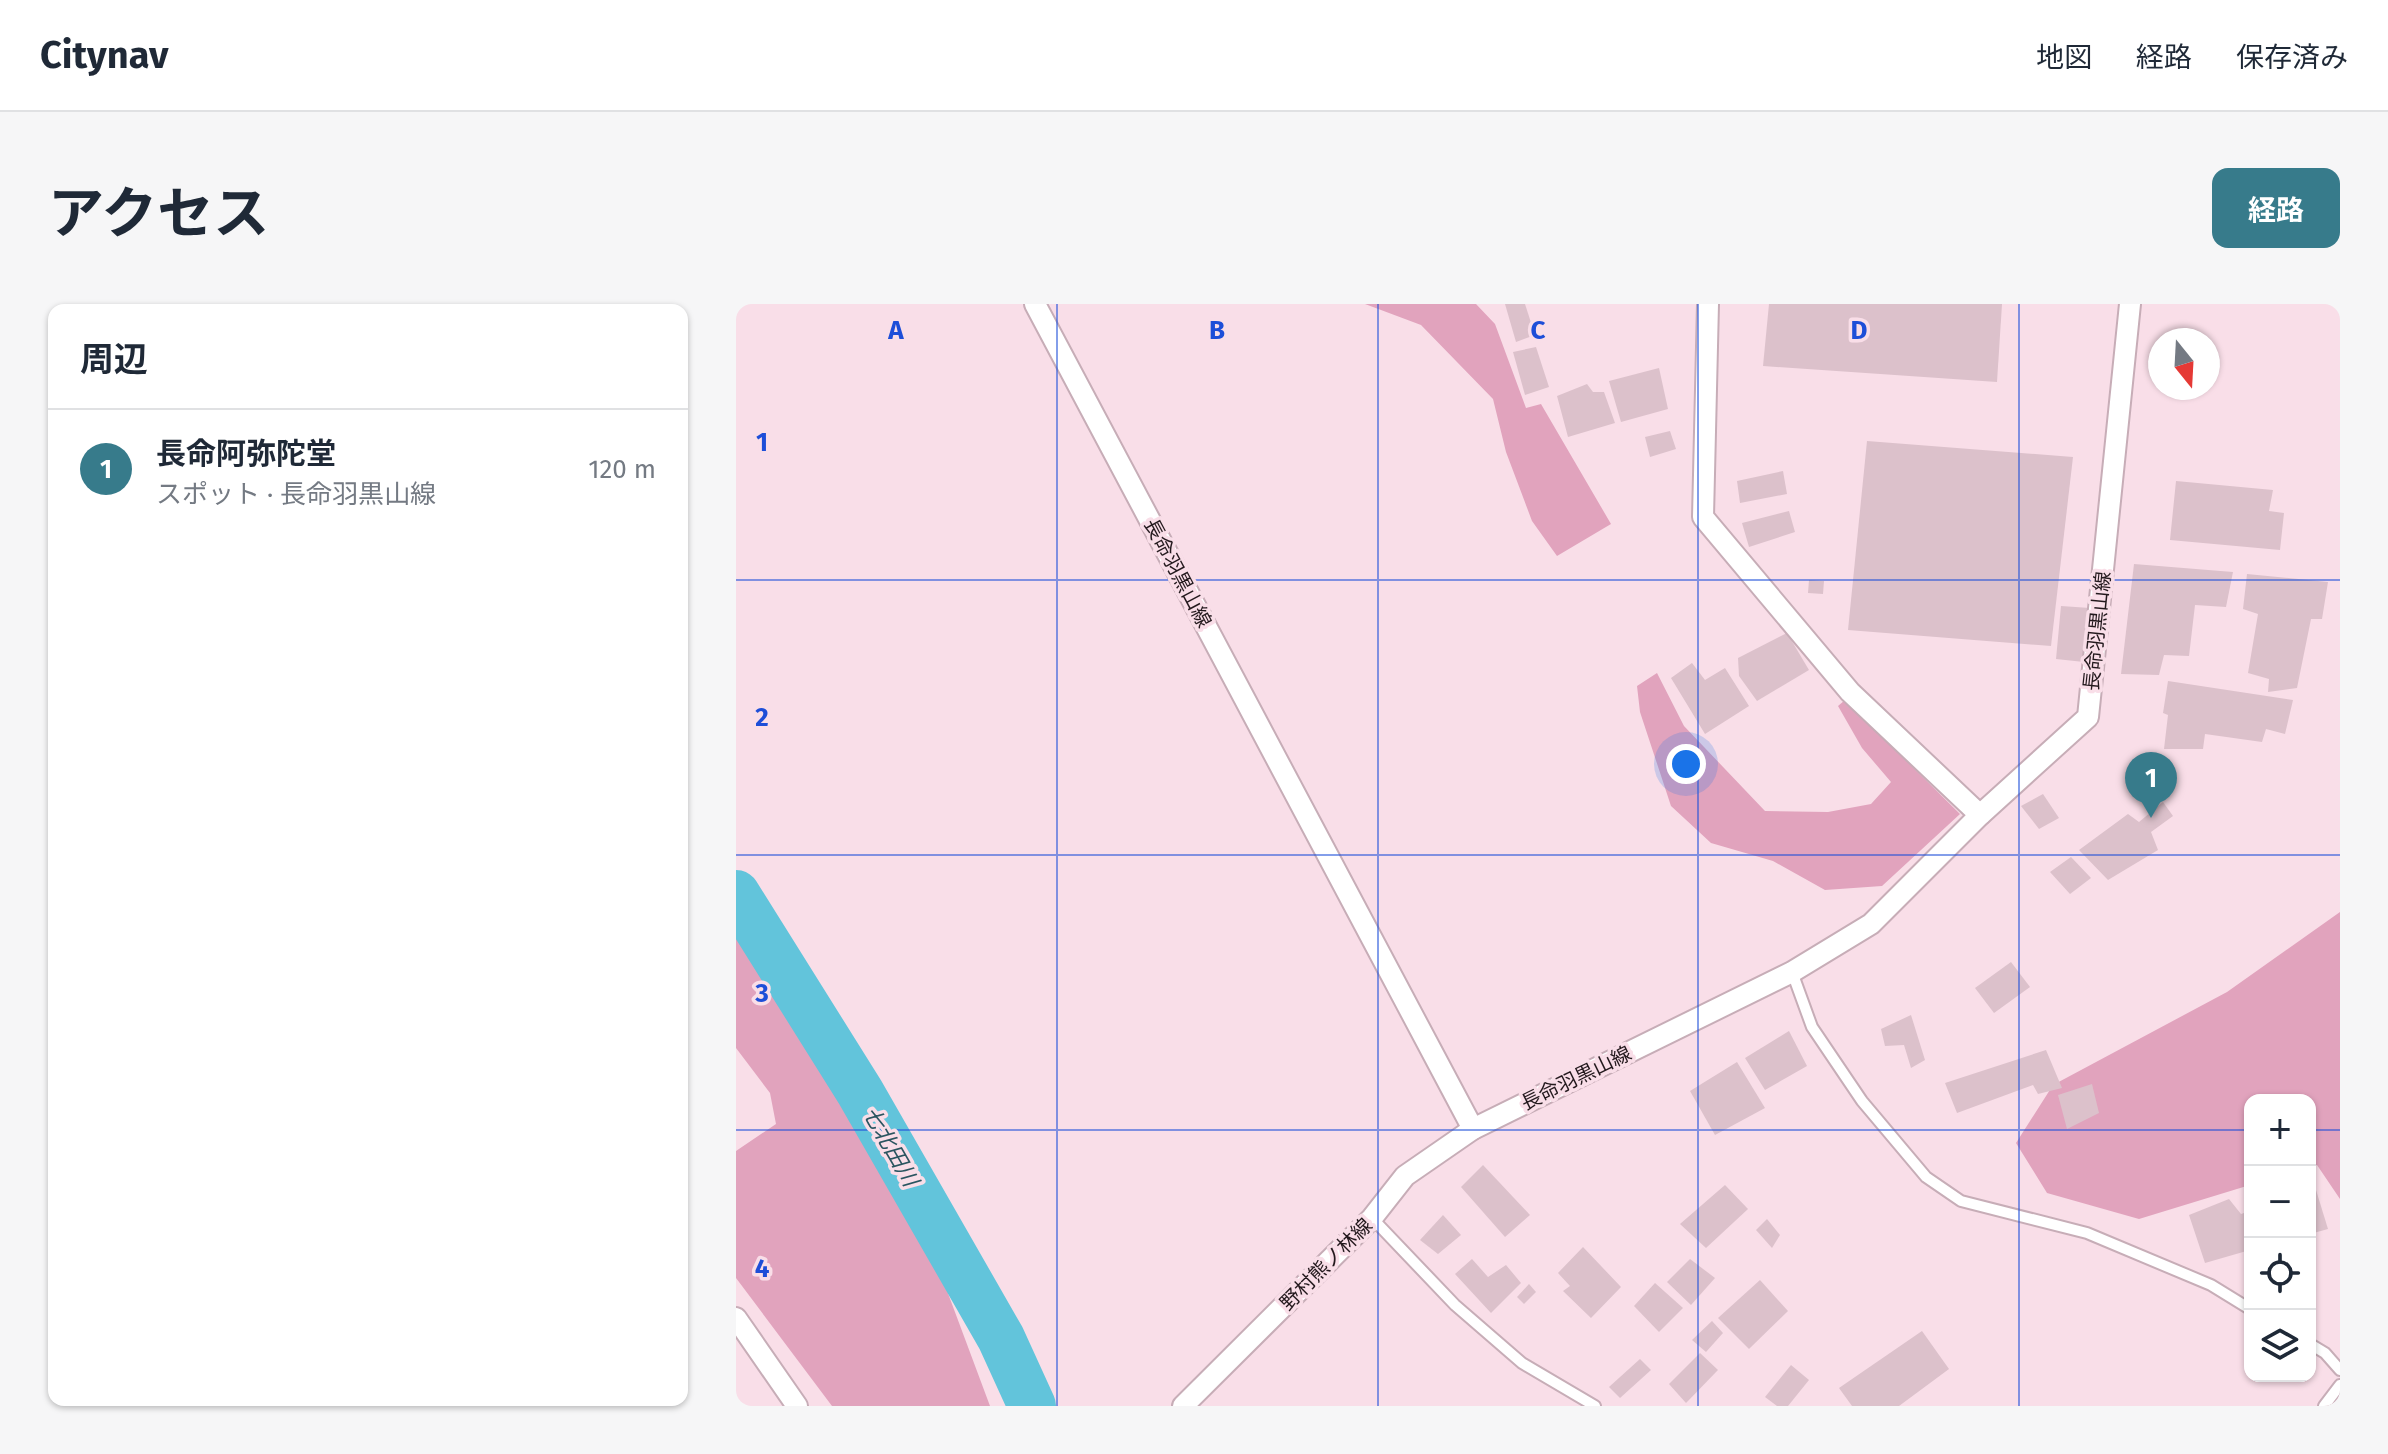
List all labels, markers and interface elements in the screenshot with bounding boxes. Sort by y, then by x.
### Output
text: Citynav [40,32,168,78]
text: 地図 [2036,41,2092,74]
text: 経路 [2136,41,2192,74]
text: 保存済み [2236,41,2348,74]
button: 経路 [2212,168,2340,248]
text: アクセス [48,181,269,248]
text: A [887,315,904,346]
text: B [1209,315,1225,346]
text: C [1531,315,1546,346]
text: D [1851,315,1868,346]
north arrow [2148,328,2220,400]
text: 周辺 [80,339,148,380]
text: 1 [756,427,768,458]
text: 長命阿弥陀堂 [156,436,336,472]
text: 1 [100,454,112,485]
text: 120 m [588,454,656,485]
text: スポット · 長命羽黒山線 [156,479,436,510]
street label: 長命羽黒山線 [1139,514,1217,632]
street label: 長命羽黒山線 [2079,570,2115,692]
text: 2 [755,702,769,733]
your location [1666,744,1706,784]
pin: 1 [2125,752,2177,818]
text: 3 [754,978,769,1009]
street label: 長命羽黒山線 [1517,1041,1635,1115]
map controls [2244,1094,2316,1382]
button: + [2244,1094,2316,1166]
water label: 七北田川 [857,1101,925,1193]
button: − [2244,1166,2316,1238]
street label: 野村熊ノ林線 [1275,1213,1377,1315]
button: locate [2244,1238,2316,1310]
text: 4 [755,1253,770,1284]
button: layers [2244,1310,2316,1382]

